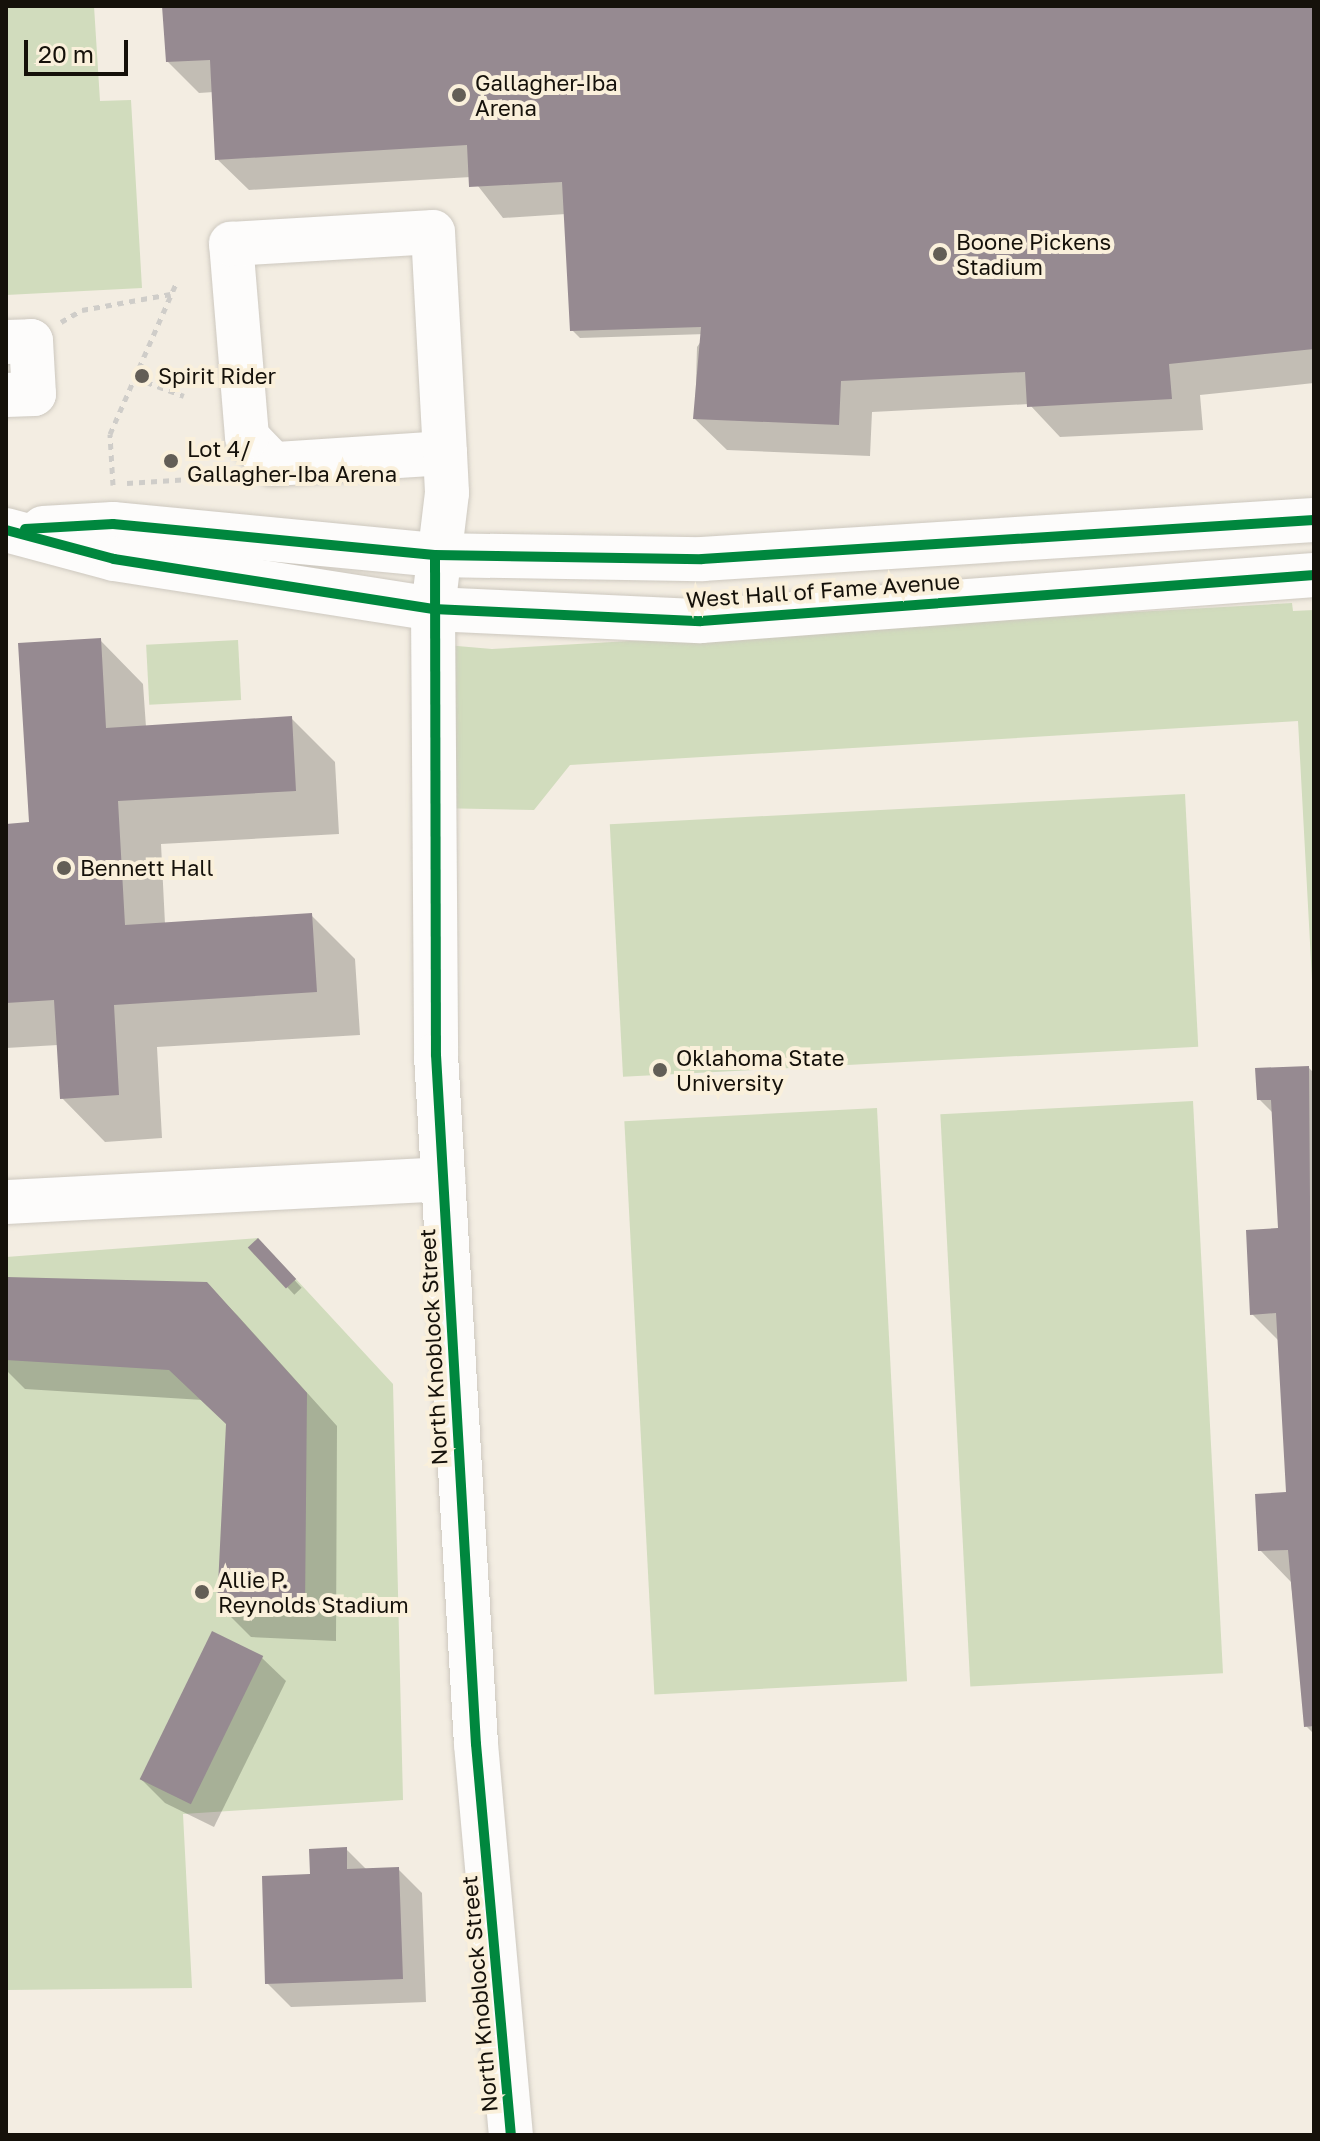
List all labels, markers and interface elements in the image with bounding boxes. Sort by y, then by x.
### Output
scale bar [28,24,132,74]
text: 20 m [38,39,94,68]
place label: Gallagher-Iba Arena [475,69,618,120]
marker: Gallagher-Iba Arena [450,86,468,104]
place label: Boone Pickens Stadium [956,228,1111,280]
marker: Boone Pickens Stadium [931,245,949,263]
place label: Spirit Rider [158,363,276,389]
marker: Spirit Rider [133,367,151,385]
place label: Lot 4/ Gallagher-Iba Arena [187,435,397,486]
marker: Lot 4/ Gallagher-Iba Arena [162,452,180,470]
street label: West Hall of Fame Avenue [685,567,961,613]
place label: Bennett Hall [80,855,213,881]
marker: Bennett Hall [55,859,73,877]
place label: Oklahoma State University [676,1044,845,1096]
marker: Oklahoma State University [651,1061,669,1079]
street label: North Knoblock Street [414,1228,452,1466]
place label: Allie P. Reynolds Stadium [218,1566,409,1618]
marker: Allie P. Reynolds Stadium [193,1583,211,1601]
street label: North Knoblock Street [456,1875,502,2113]

